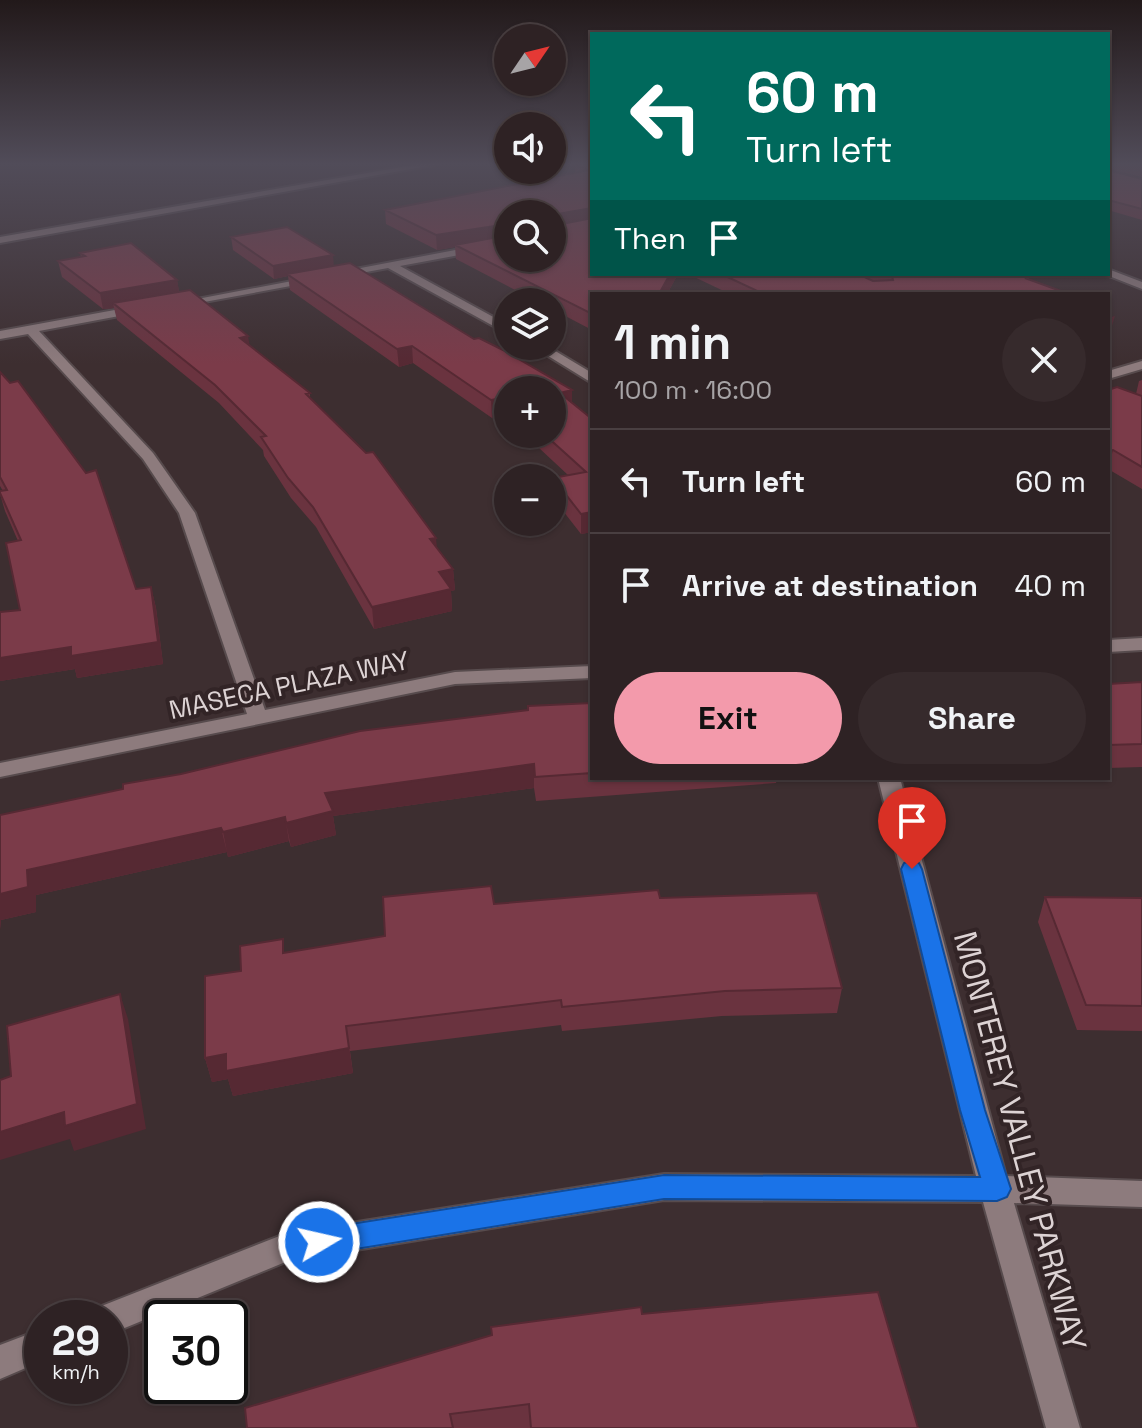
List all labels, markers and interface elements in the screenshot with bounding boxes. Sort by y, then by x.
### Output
north arrow [494,24,566,96]
map controls [494,24,566,536]
text: 60 m [746,57,879,128]
icon: left [614,64,718,168]
button: sound [494,112,566,184]
text: Turn left [746,127,893,173]
button: search [494,200,566,272]
icon: arrive [702,216,746,260]
text: Then [614,219,686,258]
button: layers [494,288,566,360]
text: 1 min [614,312,731,373]
button: close [1002,318,1086,402]
text: 100 m · 16:00 [614,373,772,407]
button: + [494,376,566,448]
icon: left [614,459,658,503]
text: Turn left [682,462,805,501]
text: 60 m [1015,462,1086,501]
button: − [494,464,566,536]
icon: arrive [614,563,658,607]
text: Arrive at destination [682,566,978,605]
text: 40 m [1015,566,1086,605]
street label: MASECA PLAZA WAY [166,643,412,727]
button: Exit [614,672,842,764]
button: Share [858,672,1086,764]
pin [878,787,946,869]
icon: arrive [890,799,934,843]
street label: MONTEREY VALLEY PARKWAY [945,927,1095,1356]
position arrow [277,1200,361,1284]
speed limit sign: 30 [144,1300,248,1404]
text: 29 [52,1316,100,1367]
text: km/h [52,1359,100,1385]

